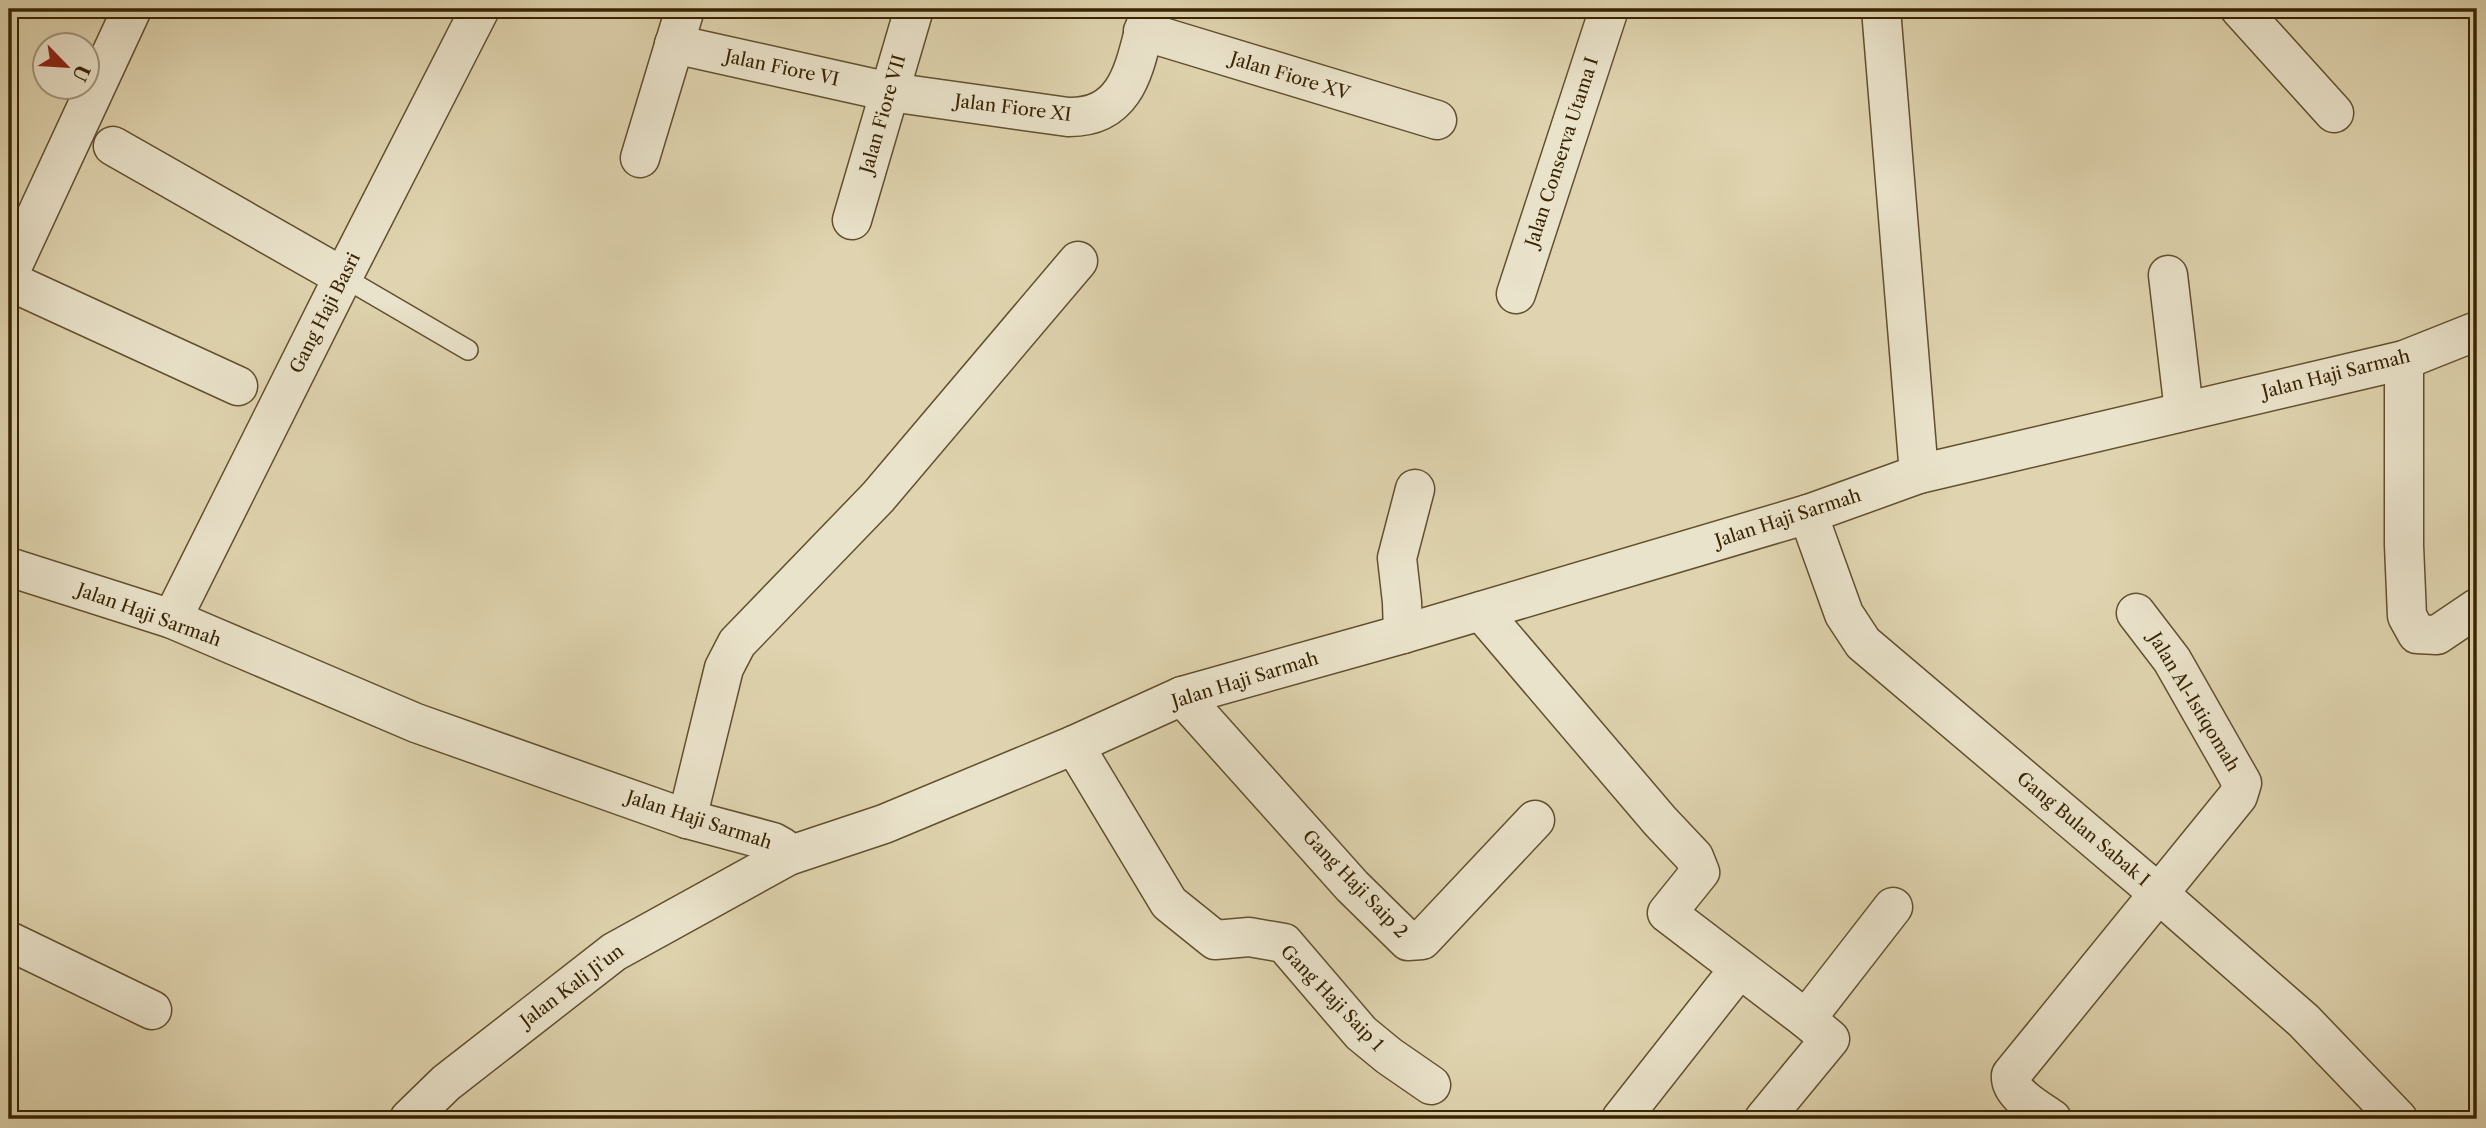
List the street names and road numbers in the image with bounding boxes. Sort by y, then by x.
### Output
street label: Jalan Fiore VI [720,45,841,91]
street label: Jalan Fiore XV [1225,47,1353,105]
street label: Jalan Fiore VII [855,52,910,179]
street label: Jalan Conserva Utama I [1520,54,1603,253]
street label: Jalan Fiore XI [950,90,1073,126]
street label: Gang Haji Basri [285,248,365,377]
street label: Jalan Haji Sarmah [2257,345,2412,404]
street label: Jalan Haji Sarmah [1709,484,1864,553]
street label: Jalan Haji Sarmah [71,578,224,651]
street label: Jalan Al-Istiqomah [2142,626,2244,775]
street label: Jalan Haji Sarmah [1166,647,1321,714]
street label: Gang Bulan Sabak I [2012,767,2154,891]
street label: Jalan Haji Sarmah [620,785,775,854]
street label: Gang Haji Saip 2 [1298,825,1412,943]
street label: Jalan Kali Ji'un [514,940,628,1034]
street label: Gang Haji Saip 1 [1276,940,1388,1056]

